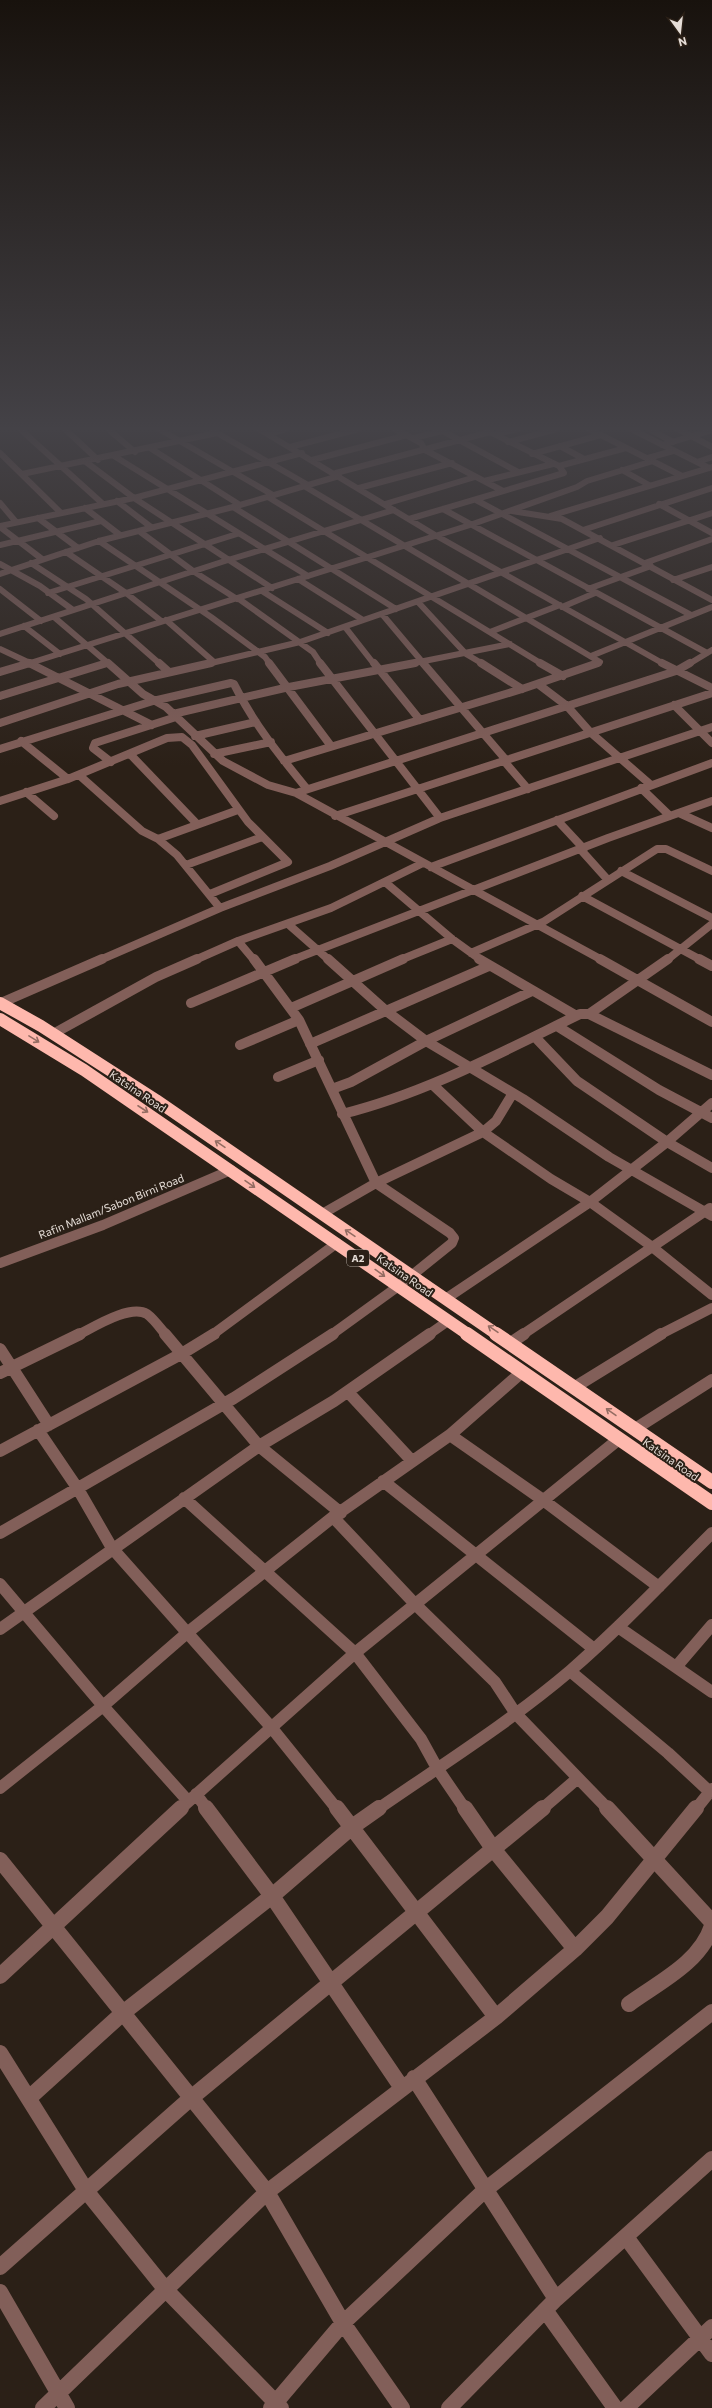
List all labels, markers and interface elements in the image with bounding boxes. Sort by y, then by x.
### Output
north arrow [660,12,700,52]
text: N [677,35,688,49]
one-way arrow [28,1035,39,1043]
street label: Katsina Road [107,1067,169,1115]
one-way arrow [137,1106,149,1114]
one-way arrow [215,1140,226,1148]
street label: Rafin Mallam/Sabon Birni Road [36,1171,186,1241]
one-way arrow [244,1179,255,1188]
one-way arrow [345,1229,356,1237]
road number: A2 [347,1250,369,1266]
street label: Katsina Road [375,1251,435,1299]
one-way arrow [374,1269,385,1277]
one-way arrow [487,1325,498,1333]
one-way arrow [605,1408,616,1416]
street label: Katsina Road [641,1435,701,1483]

